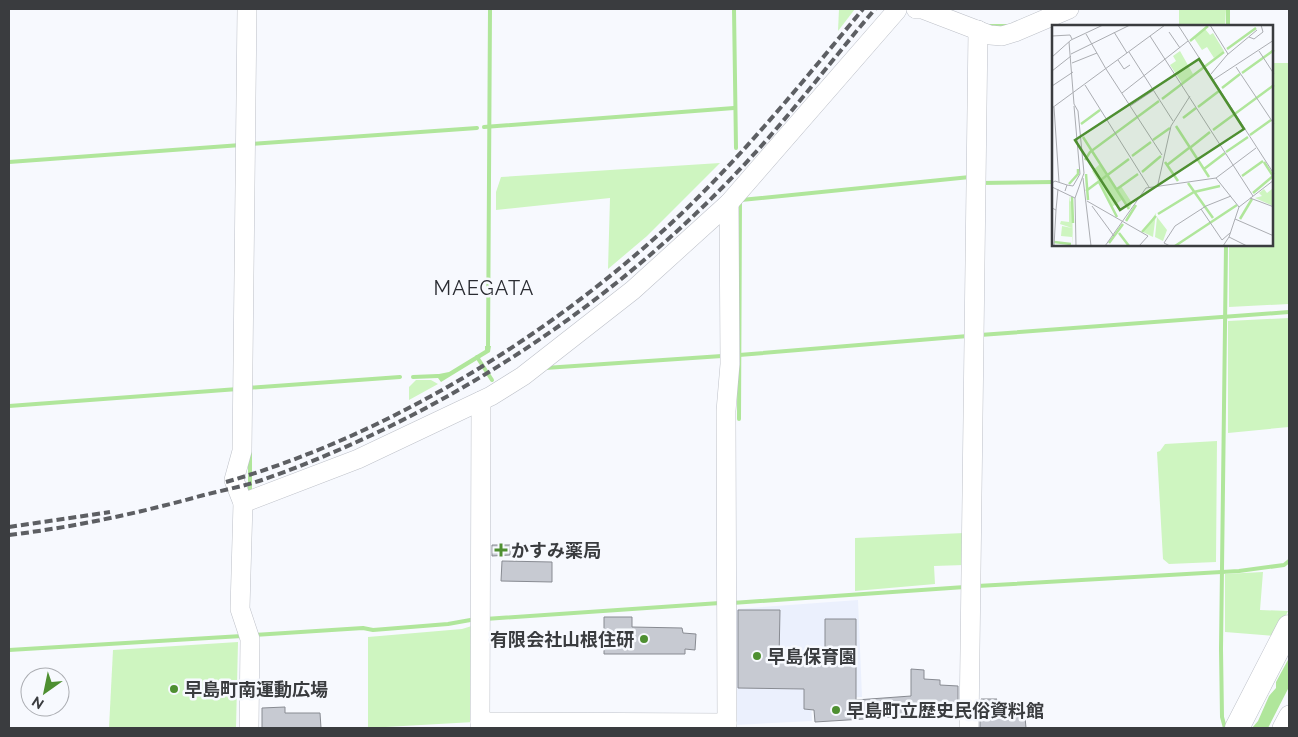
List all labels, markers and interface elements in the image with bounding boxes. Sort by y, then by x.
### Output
inset map [1052,25,1273,246]
district label: MAEGATA [434,276,534,300]
place label: かすみ薬局 [511,540,601,561]
marker: かすみ薬局 [495,544,507,556]
place label: 有限会社山根住研 [490,629,634,650]
marker: 有限会社山根住研 [638,633,650,645]
place label: 早島保育園 [767,646,857,667]
marker: 早島保育園 [751,650,763,662]
north arrow [20,667,70,717]
place label: 早島町南運動広場 [184,679,328,700]
marker: 早島町南運動広場 [168,683,180,695]
text: N [29,693,47,713]
place label: 早島町立歴史民俗資料館 [846,700,1044,721]
marker: 早島町立歴史民俗資料館 [830,704,842,716]

